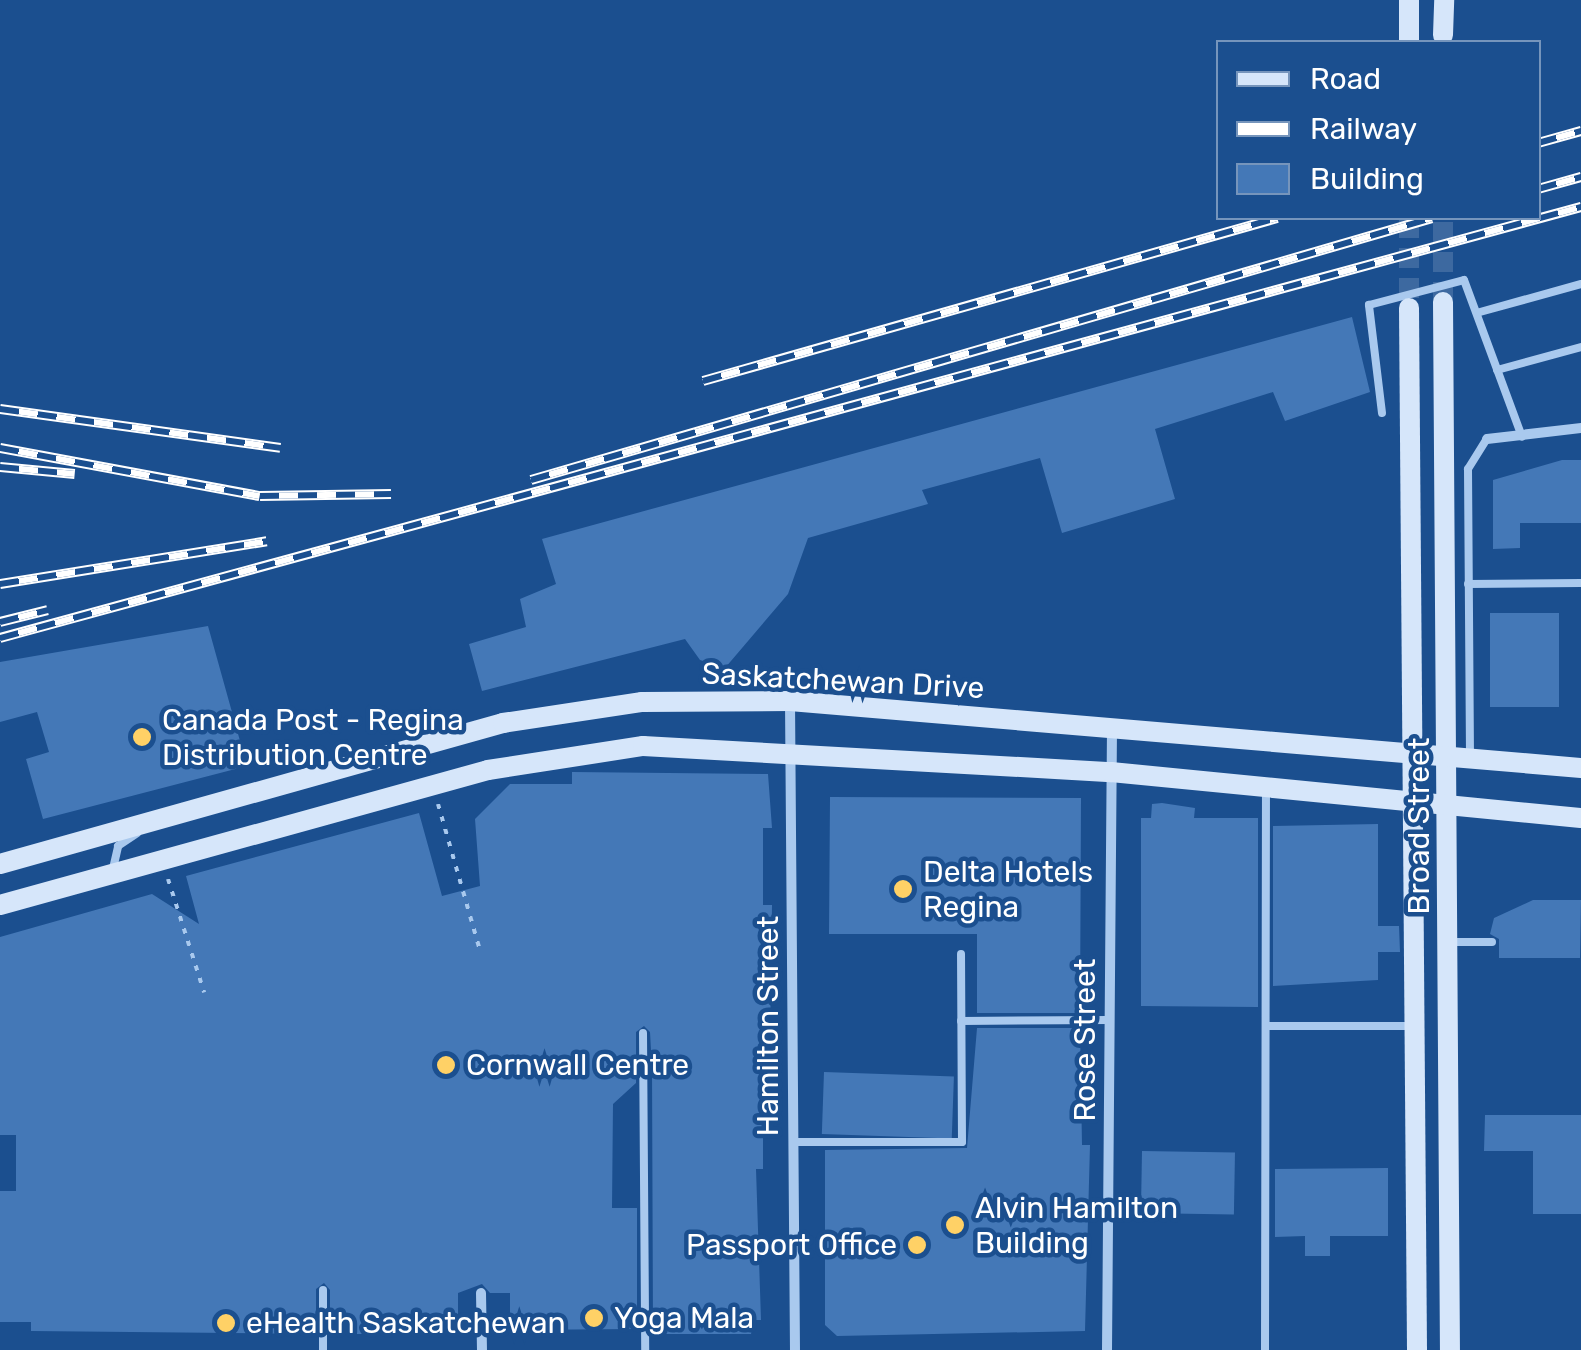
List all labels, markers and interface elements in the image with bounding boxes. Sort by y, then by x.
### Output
legend [1216,40,1541,220]
text: Road [1310,61,1381,97]
text: Railway [1310,111,1417,147]
text: Building [1310,161,1424,197]
street label: Saskatchewan Drive [701,656,985,706]
place label: Canada Post - Regina Distribution Centre [162,702,464,772]
marker: Canada Post - Regina Distribution Centre [131,726,153,748]
street label: Broad Street [1401,738,1437,914]
place label: Delta Hotels Regina [923,854,1093,924]
marker: Delta Hotels Regina [892,878,914,900]
street label: Hamilton Street [750,916,786,1136]
street label: Rose Street [1067,959,1103,1121]
place label: Cornwall Centre [466,1047,689,1083]
marker: Cornwall Centre [435,1054,457,1076]
place label: Alvin Hamilton Building [975,1190,1178,1260]
marker: Alvin Hamilton Building [944,1214,966,1236]
place label: Passport Office [686,1227,897,1263]
marker: Passport Office [906,1234,928,1256]
place label: Yoga Mala [614,1300,754,1336]
place label: eHealth Saskatchewan [246,1305,566,1341]
marker: Yoga Mala [583,1307,605,1329]
marker: eHealth Saskatchewan [215,1312,237,1334]

